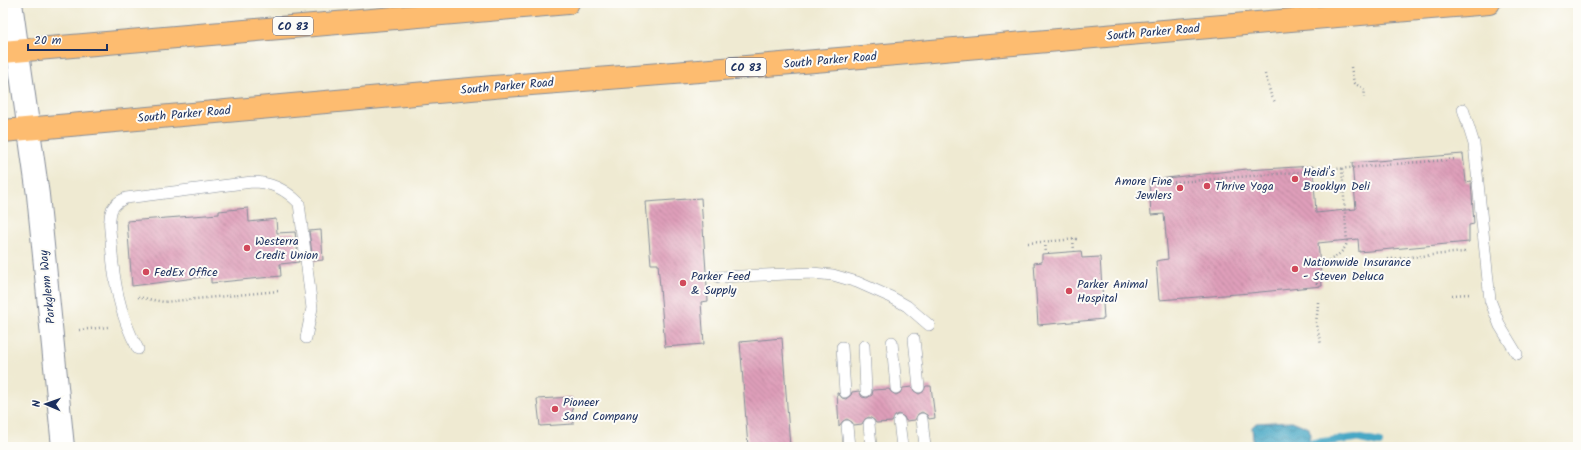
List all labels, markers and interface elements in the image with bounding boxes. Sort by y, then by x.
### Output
road number: CO 83 [273,17,313,35]
street label: South Parker Road [1106,19,1201,46]
scale bar [28,26,107,52]
text: 20 m [34,31,62,50]
street label: South Parker Road [783,47,878,74]
road number: CO 83 [726,58,766,76]
street label: South Parker Road [460,73,555,100]
street label: South Parker Road [137,101,232,128]
place label: Heidi's Brooklyn Deli [1303,163,1371,196]
place label: Amore Fine Jewlers [1115,172,1173,205]
marker: Heidi's Brooklyn Deli [1290,174,1300,184]
place label: Thrive Yoga [1215,177,1274,196]
marker: Thrive Yoga [1202,181,1212,191]
marker: Amore Fine Jewlers [1175,183,1185,193]
place label: Westerra Credit Union [255,232,318,265]
marker: Westerra Credit Union [242,243,252,253]
street label: Parkglenn Way [34,249,61,325]
place label: Nationwide Insurance - Steven Deluca [1303,253,1412,286]
place label: FedEx Office [154,263,218,282]
marker: Nationwide Insurance - Steven Deluca [1290,264,1300,274]
marker: FedEx Office [141,267,151,277]
place label: Parker Feed & Supply [691,267,751,300]
place label: Parker Animal Hospital [1077,275,1148,308]
marker: Parker Feed & Supply [678,278,688,288]
marker: Parker Animal Hospital [1064,286,1074,296]
north arrow [26,384,66,424]
place label: Pioneer Sand Company [563,393,638,426]
text: N [28,400,46,407]
marker: Pioneer Sand Company [550,404,560,414]

